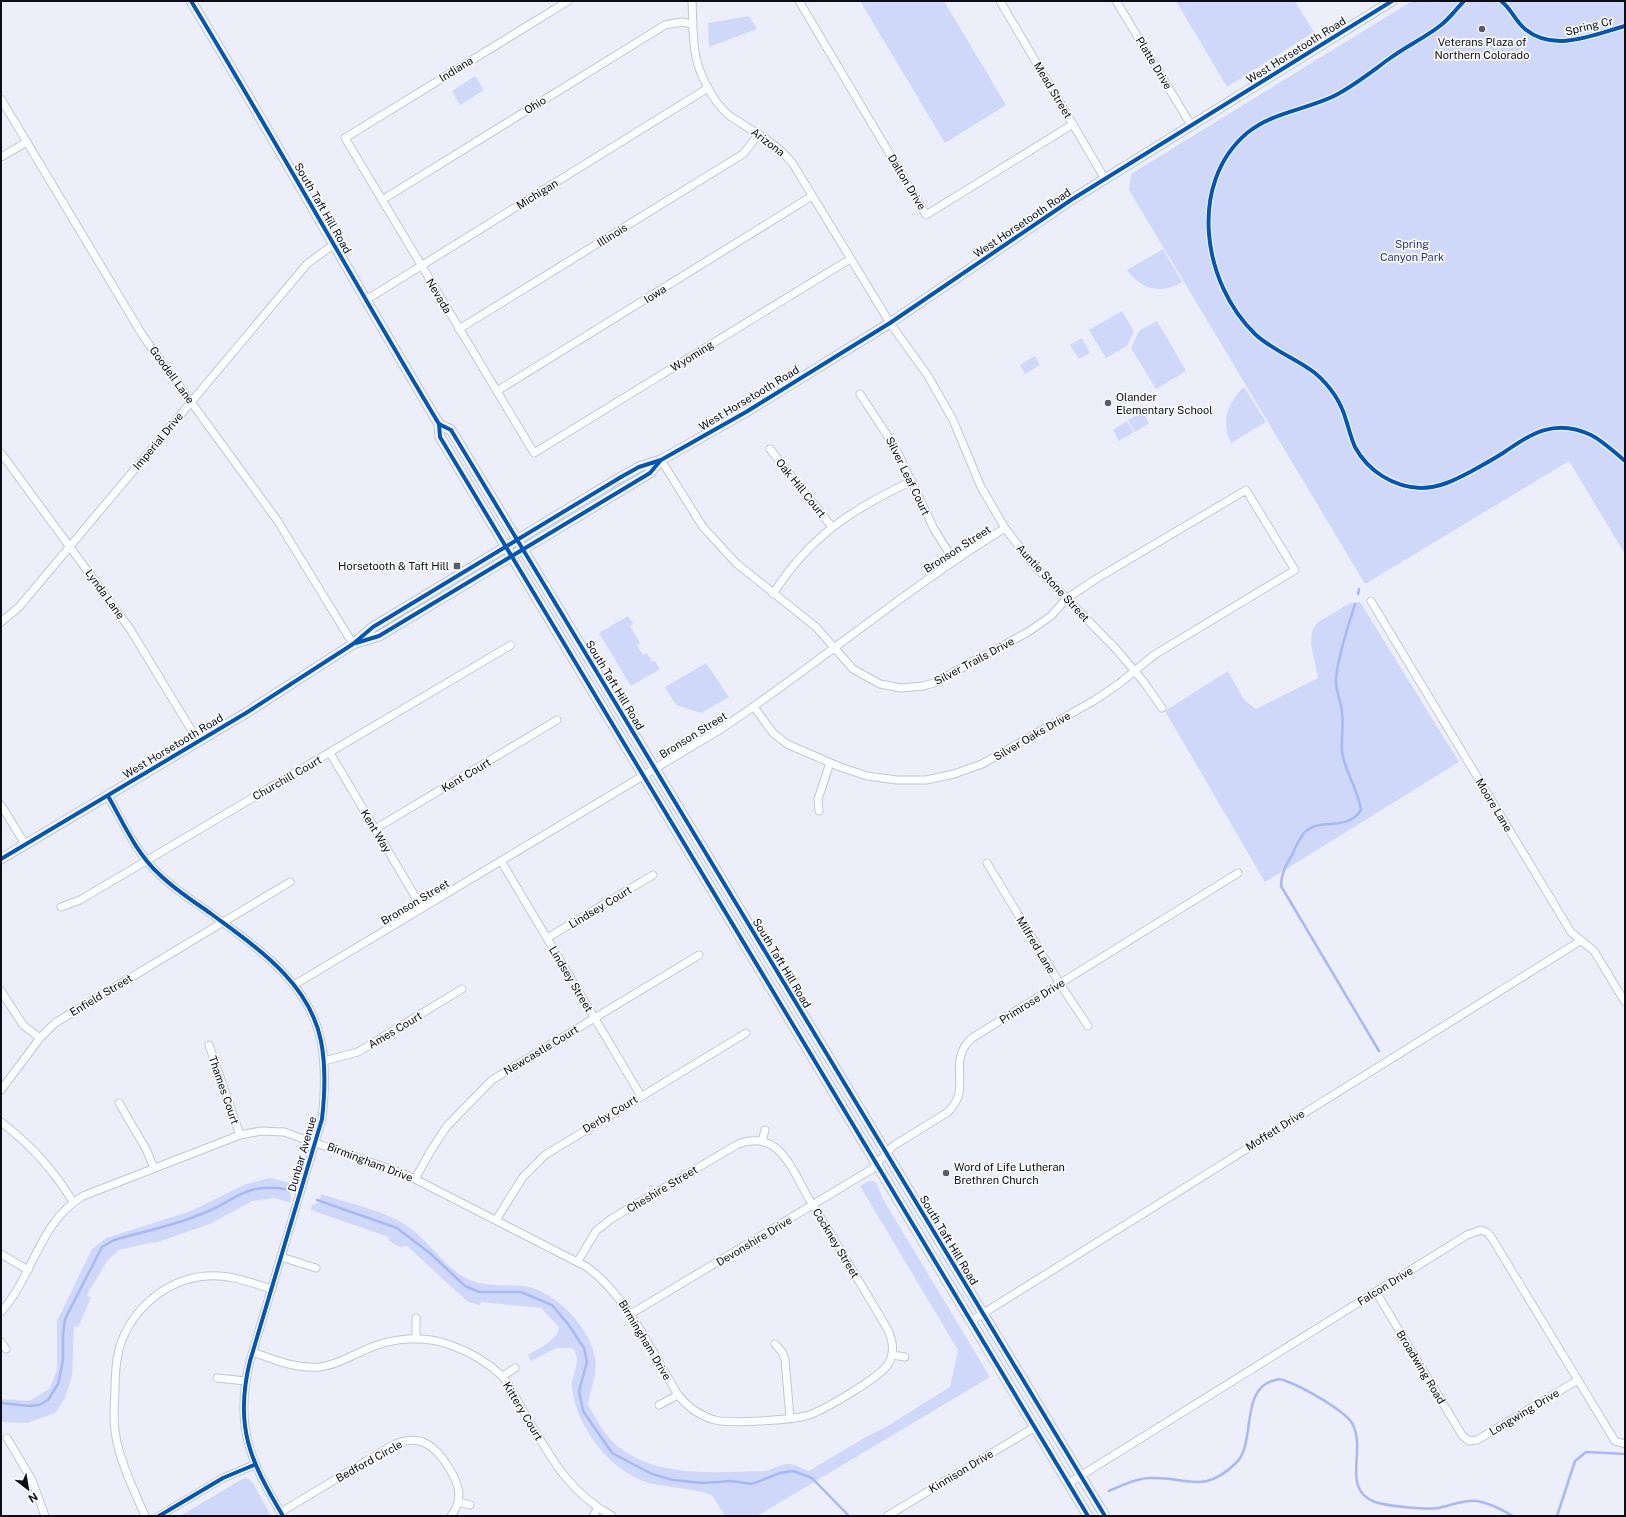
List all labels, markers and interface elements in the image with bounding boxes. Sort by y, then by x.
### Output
street label: West Horsetooth Road [1244,15,1348,85]
street label: Spring Cr [1564,15,1614,37]
marker: Veterans Plaza of Northern Colorado [1477,24,1487,34]
street label: Platte Drive [1134,35,1174,91]
place label: Veterans Plaza of Northern Colorado [1435,36,1529,61]
street label: Indiana [437,54,475,84]
street label: Mead Street [1032,60,1074,120]
street label: Ohio [522,94,548,116]
street label: Arizona [749,126,787,158]
street label: Dalton Drive [886,152,928,212]
street label: South Taft Hill Road [292,161,354,255]
street label: Michigan [514,177,560,211]
street label: West Horsetooth Road [971,186,1073,260]
street label: Illinois [595,221,630,249]
park label: Spring Canyon Park [1380,238,1444,263]
street label: Nevada [424,276,454,316]
street label: Iowa [642,283,668,305]
street label: Wyoming [668,338,716,374]
street label: Goodell Lane [147,344,197,406]
street label: West Horsetooth Road [697,363,801,433]
place label: Olander Elementary School [1116,391,1213,416]
marker: Olander Elementary School [1103,398,1113,408]
street label: Imperial Drive [131,410,185,472]
street label: Silver Leaf Court [884,435,932,517]
street label: Oak Hill Court [774,456,828,520]
street label: Bronson Street [921,523,993,575]
street label: Auntie Stone Street [1014,542,1092,624]
place label: Horsetooth & Taft Hill [338,560,449,572]
marker: Horsetooth & Taft Hill [452,561,462,571]
street label: Lynda Lane [83,567,127,621]
street label: Silver Trails Drive [932,635,1016,687]
street label: South Taft Hill Road [583,638,647,732]
street label: Bronson Street [657,709,729,761]
street label: Silver Oaks Drive [992,709,1072,763]
street label: West Horsetooth Road [121,711,225,781]
street label: Churchill Court [250,753,324,803]
street label: Kent Court [439,756,493,794]
street label: Moore Lane [1473,776,1515,834]
street label: Kent Way [358,807,394,855]
street label: Bronson Street [379,877,451,927]
street label: Lindsey Court [567,884,633,930]
street label: Milfred Lane [1014,914,1058,976]
street label: South Taft Hill Road [750,916,814,1010]
street label: Lindsey Street [547,944,595,1014]
street label: Enfield Street [68,972,134,1018]
street label: Primrose Drive [997,976,1067,1026]
street label: Ames Court [366,1009,424,1051]
street label: Newcastle Court [501,1023,581,1077]
street label: Thames Court [207,1054,241,1126]
street label: Derby Court [580,1093,640,1135]
street label: Moffett Drive [1243,1107,1307,1153]
street label: Dunbar Avenue [286,1115,318,1193]
street label: Birmingham Drive [325,1140,415,1184]
place label: Word of Life Lutheran Brethren Church [954,1161,1065,1186]
street label: Cheshire Street [625,1163,699,1215]
marker: Word of Life Lutheran Brethren Church [941,1168,951,1178]
street label: South Taft Hill Road [917,1193,981,1287]
street label: Cockney Street [811,1206,861,1280]
street label: Devonshire Drive [714,1214,794,1268]
street label: Falcon Drive [1355,1264,1415,1308]
street label: Birmingham Drive [616,1298,674,1382]
street label: Broadwing Road [1394,1328,1448,1406]
street label: Kittery Court [501,1380,545,1442]
street label: Longwing Drive [1487,1386,1561,1438]
street label: Bedford Circle [334,1438,404,1484]
street label: Kinnison Drive [927,1447,995,1495]
north arrow [8,1469,48,1509]
text: N [26,1490,40,1505]

